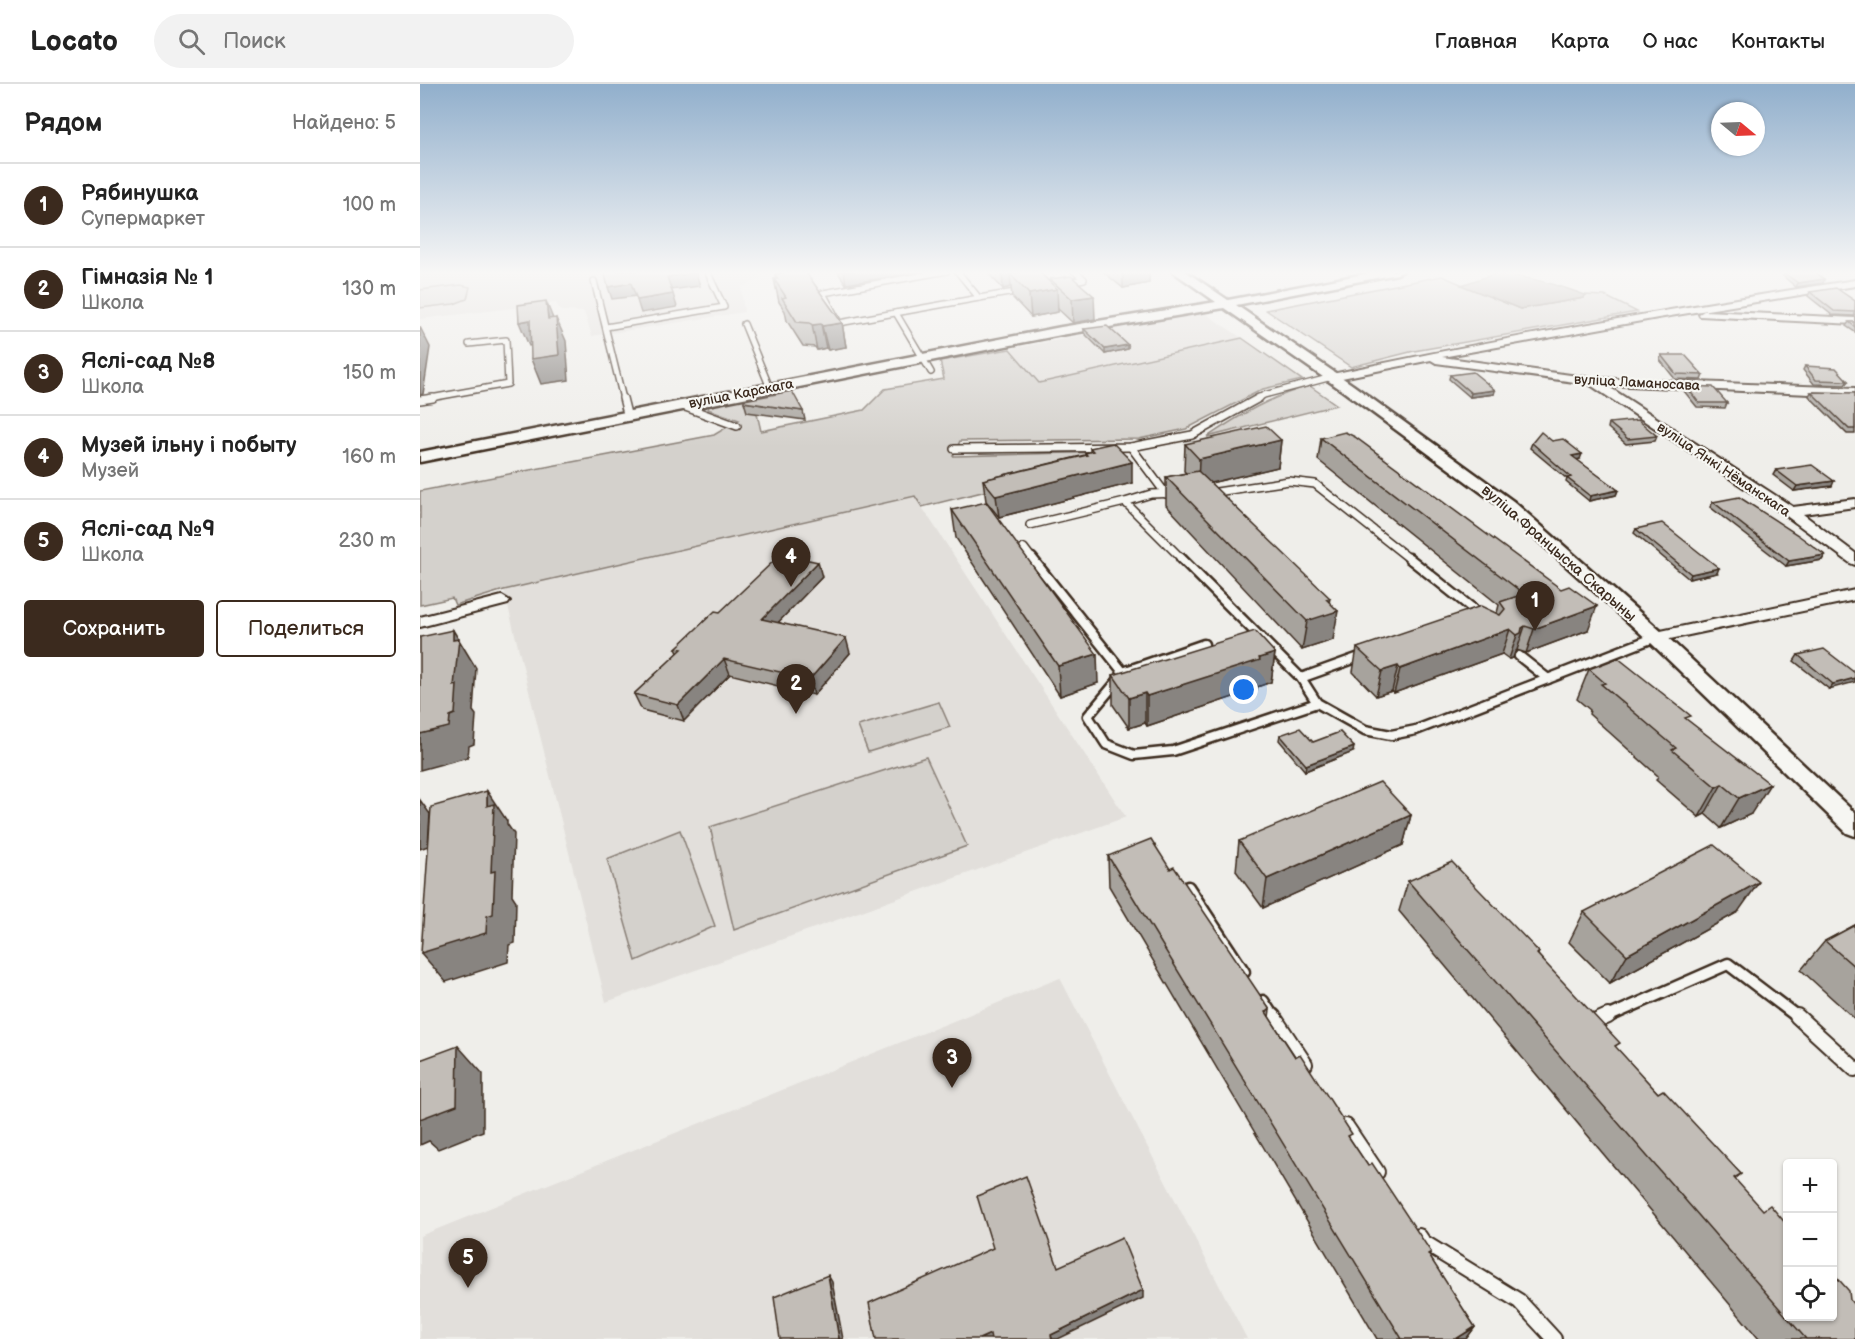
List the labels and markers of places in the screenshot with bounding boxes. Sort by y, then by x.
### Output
pin: 4 [772,538,811,587]
pin: 1 [1516,582,1554,631]
pin: 2 [776,664,815,714]
pin: 3 [932,1038,972,1088]
pin: 5 [448,1238,488,1288]

